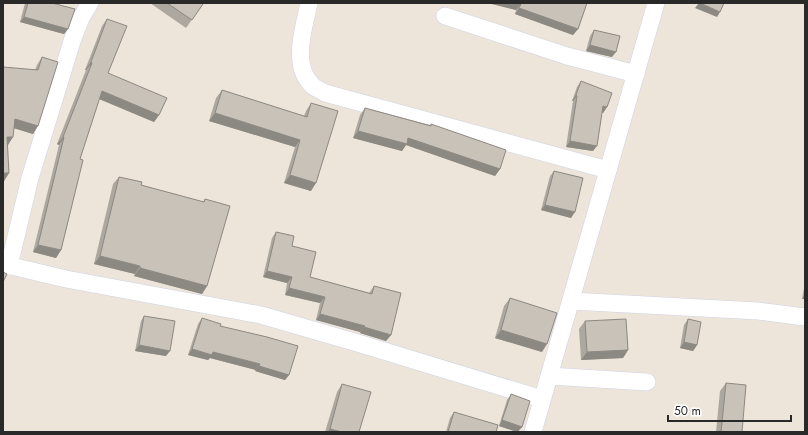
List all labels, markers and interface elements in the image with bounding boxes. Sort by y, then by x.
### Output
scale bar [668,397,791,423]
text: 50 m [674,402,701,420]

